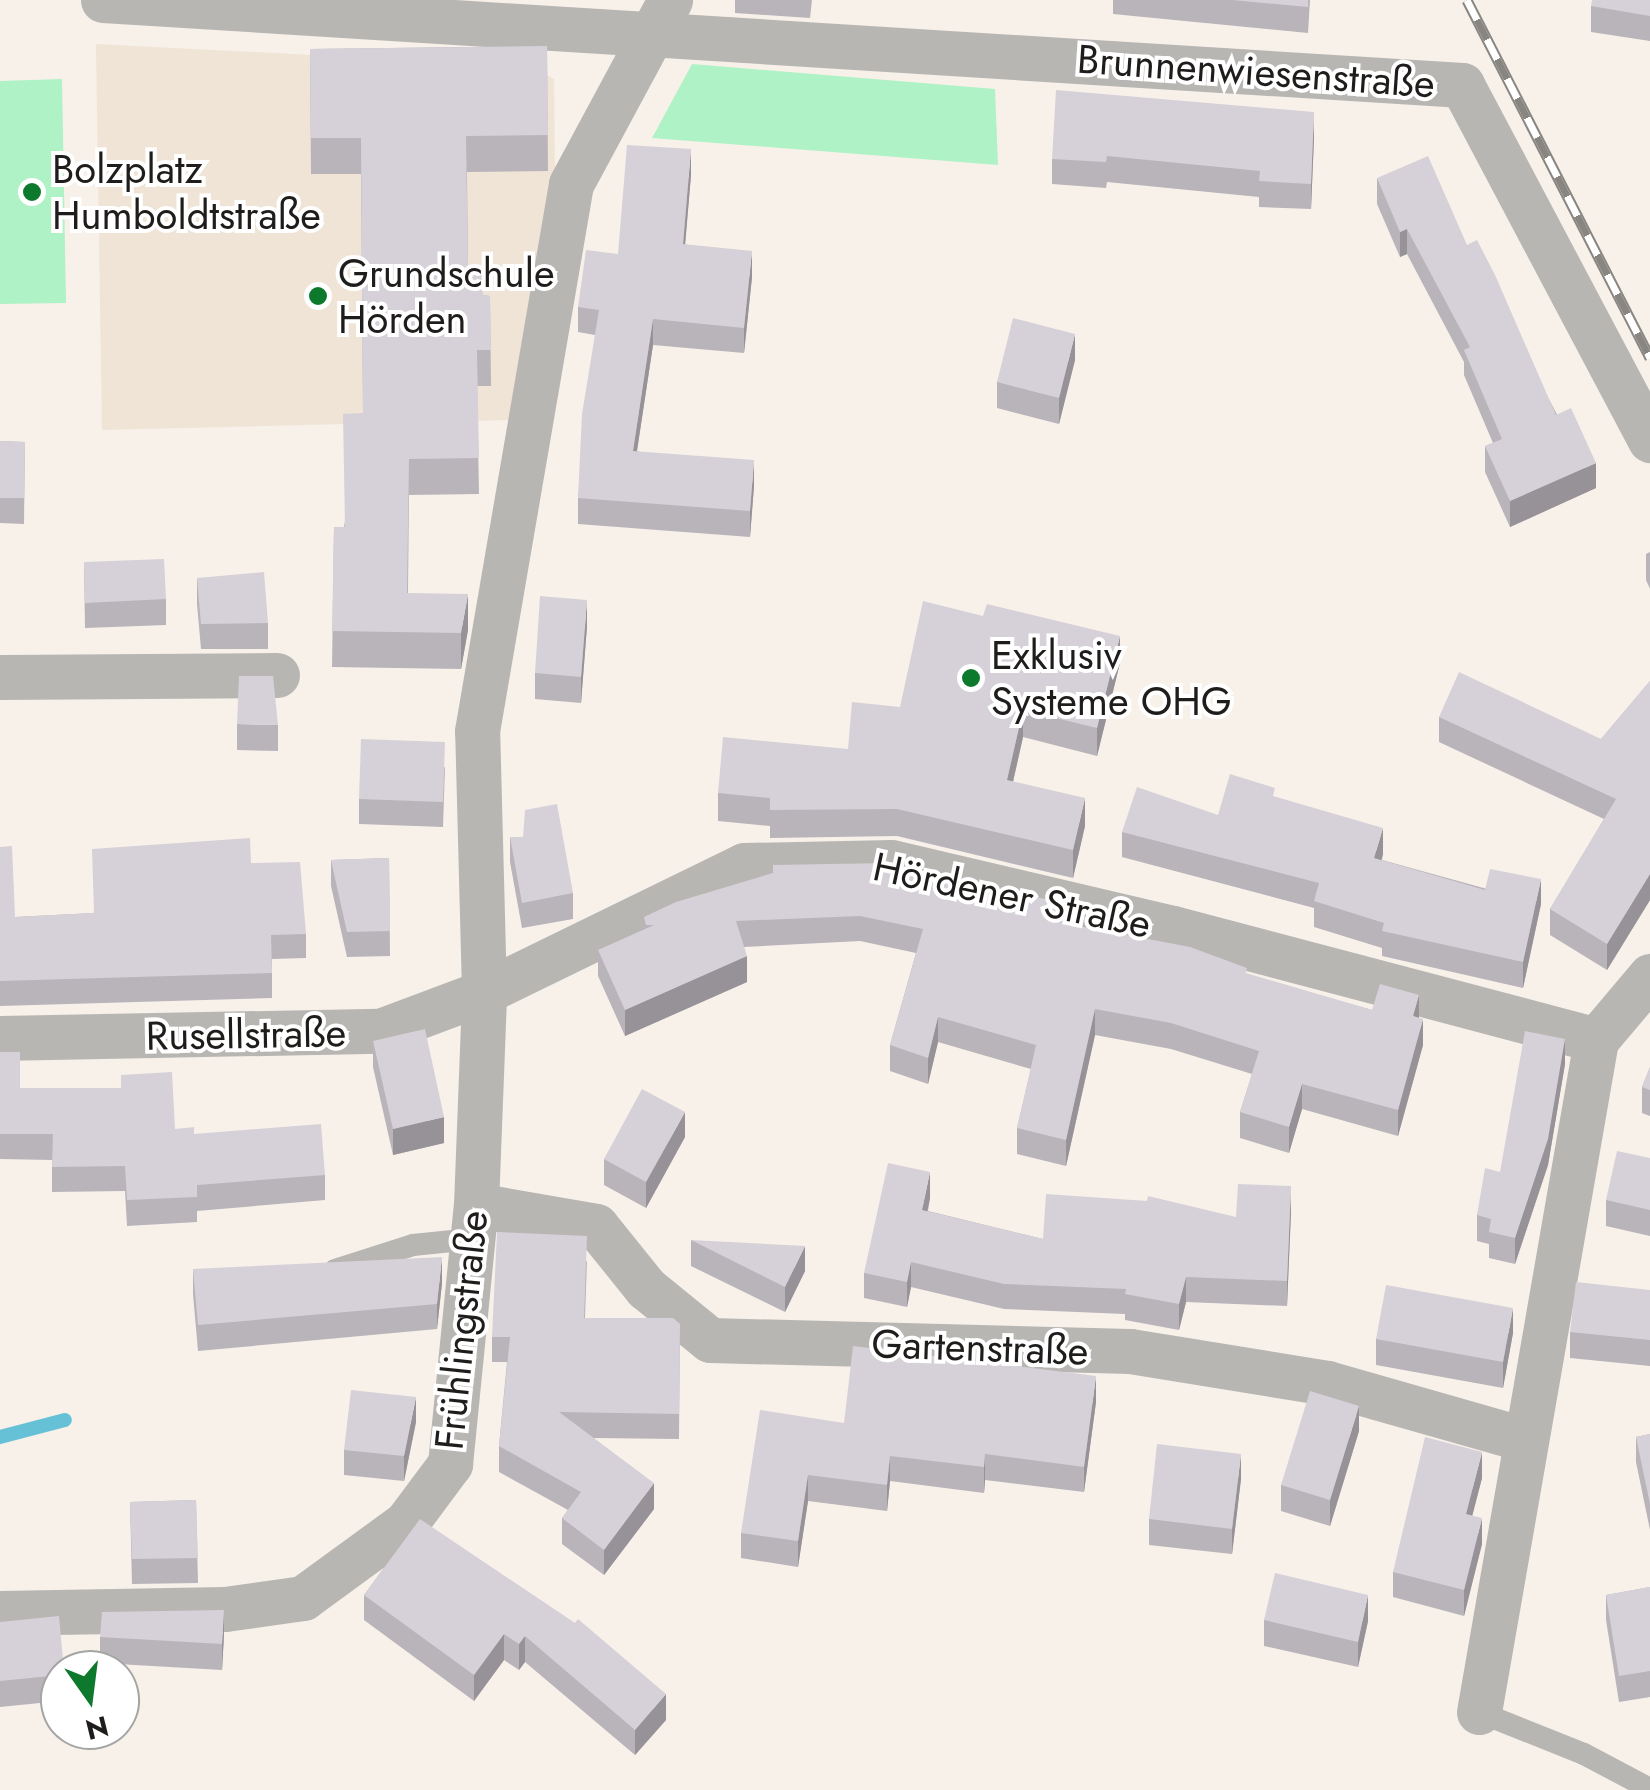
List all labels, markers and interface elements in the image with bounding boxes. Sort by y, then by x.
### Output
street label: Brunnenwiesenstraße [1076,35,1436,107]
place label: Bolzplatz Humboldtstraße [52,145,321,239]
marker: Bolzplatz Humboldtstraße [21,181,43,203]
place label: Grundschule Hörden [338,249,555,343]
marker: Grundschule Hörden [307,285,329,307]
place label: Exklusiv Systeme OHG [991,631,1232,725]
marker: Exklusiv Systeme OHG [960,667,982,689]
street label: Hördener Straße [869,842,1155,948]
street label: Rusellstraße [145,1008,347,1060]
street label: Frühlingstraße [425,1208,497,1452]
street label: Gartenstraße [871,1319,1089,1375]
north arrow [40,1650,140,1750]
text: N [81,1705,113,1750]

